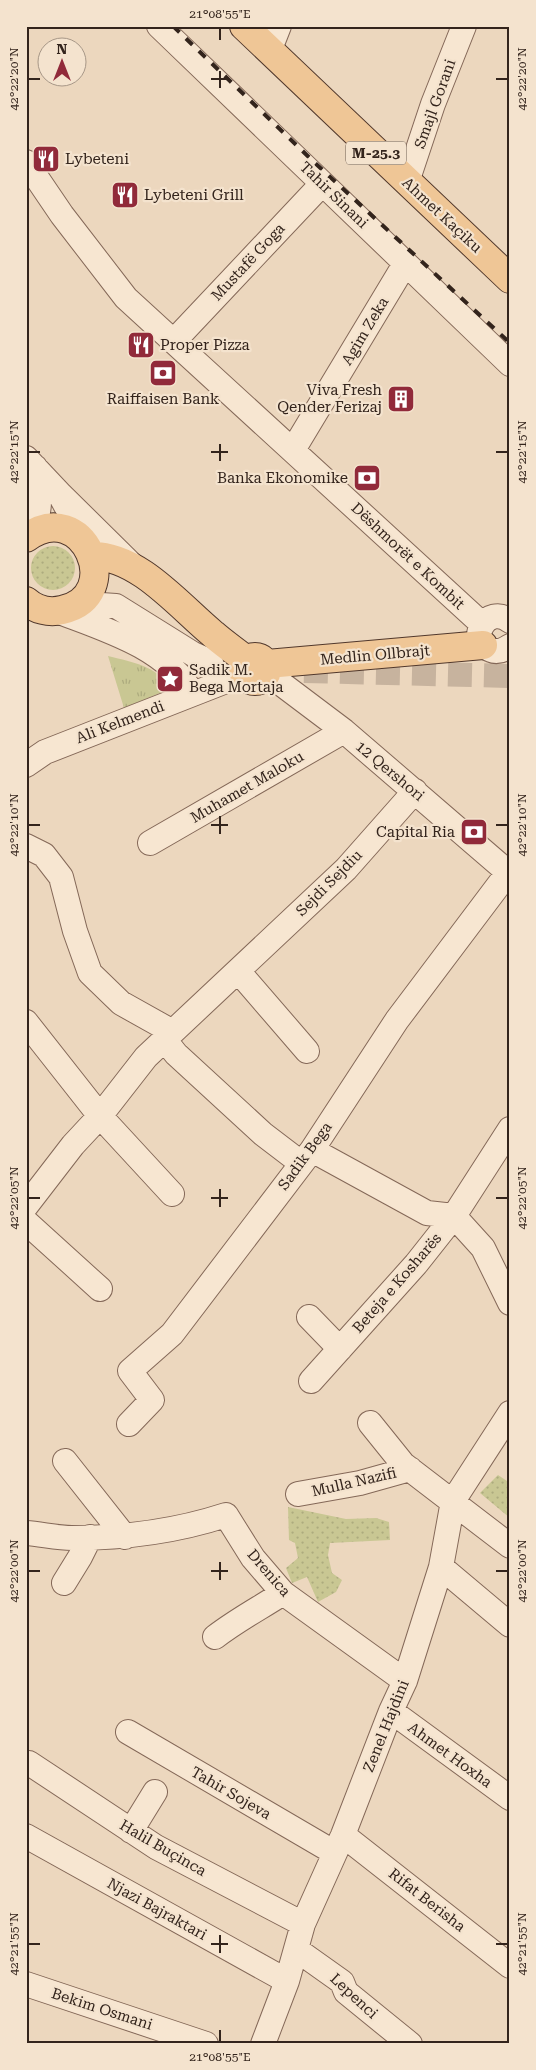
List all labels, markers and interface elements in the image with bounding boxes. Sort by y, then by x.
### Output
text: 21°08'55"E [189,7,251,21]
north arrow [38,38,88,88]
text: N [57,41,68,57]
text: 42°22'20"N [7,47,21,111]
text: 42°22'20"N [515,47,529,111]
street label: Smajl Gorani [410,57,460,151]
road number: M-25.3 [346,142,406,164]
restaurant icon: Lybeteni [31,144,61,174]
place label: Lybeteni [65,150,129,168]
street label: Tahir Sinani [296,158,372,232]
street label: Ahmet Kaçiku [398,174,486,257]
restaurant icon: Lybeteni Grill [110,180,140,210]
place label: Lybeteni Grill [144,186,244,204]
street label: Mustafë Goga [207,219,289,305]
street label: Agim Zeka [338,294,392,368]
restaurant icon: Proper Pizza [126,330,156,360]
place label: Proper Pizza [160,336,250,354]
bank icon: Raiffaisen Bank [148,358,178,388]
place label: Viva Fresh Qender Ferizaj [277,381,382,416]
building icon: Viva Fresh Qender Ferizaj [386,384,416,414]
place label: Raiffaisen Bank [107,390,220,408]
text: 42°22'15"N [7,420,21,484]
text: 42°22'15"N [515,420,529,484]
bank icon: Banka Ekonomike [352,463,382,493]
place label: Banka Ekonomike [217,469,348,487]
street label: Dëshmorët e Kombit [348,499,469,614]
street label: Medlin Ollbrajt [319,641,431,669]
place label: Sadik M. Bega Mortaja [189,661,283,696]
place icon: Sadik M. Bega Mortaja [155,664,185,694]
street label: Ali Kelmendi [73,697,167,747]
street label: 12 Qershori [352,737,428,805]
street label: Muhamet Maloku [187,747,307,827]
text: 42°22'10"N [7,793,21,857]
text: 42°22'10"N [515,793,529,857]
bank icon: Capital Ria [459,817,489,847]
place label: Capital Ria [376,823,455,841]
street label: Sejdi Sejdiu [292,846,366,920]
street label: Sadik Bega [274,1118,336,1194]
text: 42°22'05"N [7,1166,21,1230]
text: 42°22'05"N [515,1166,529,1230]
street label: Beteja e Kosharës [349,1229,445,1337]
street label: Mulla Nazifi [310,1463,398,1501]
text: 42°22'00"N [7,1539,21,1603]
text: 42°22'00"N [515,1539,529,1603]
street label: Drenica [244,1546,294,1600]
street label: Zenel Hajdini [359,1677,413,1775]
street label: Ahmet Hoxha [404,1718,496,1792]
street label: Tahir Sojeva [188,1763,274,1823]
street label: Halil Buçinca [117,1816,209,1880]
street label: Rifat Berisha [385,1864,469,1936]
street label: Njazi Bajraktari [104,1874,210,1944]
text: 42°21'55"N [7,1912,21,1976]
text: 42°21'55"N [515,1912,529,1976]
street label: Lepenci [326,1969,382,2023]
street label: Bekim Osmani [49,1984,155,2034]
text: 21°08'55"E [189,2050,251,2064]

